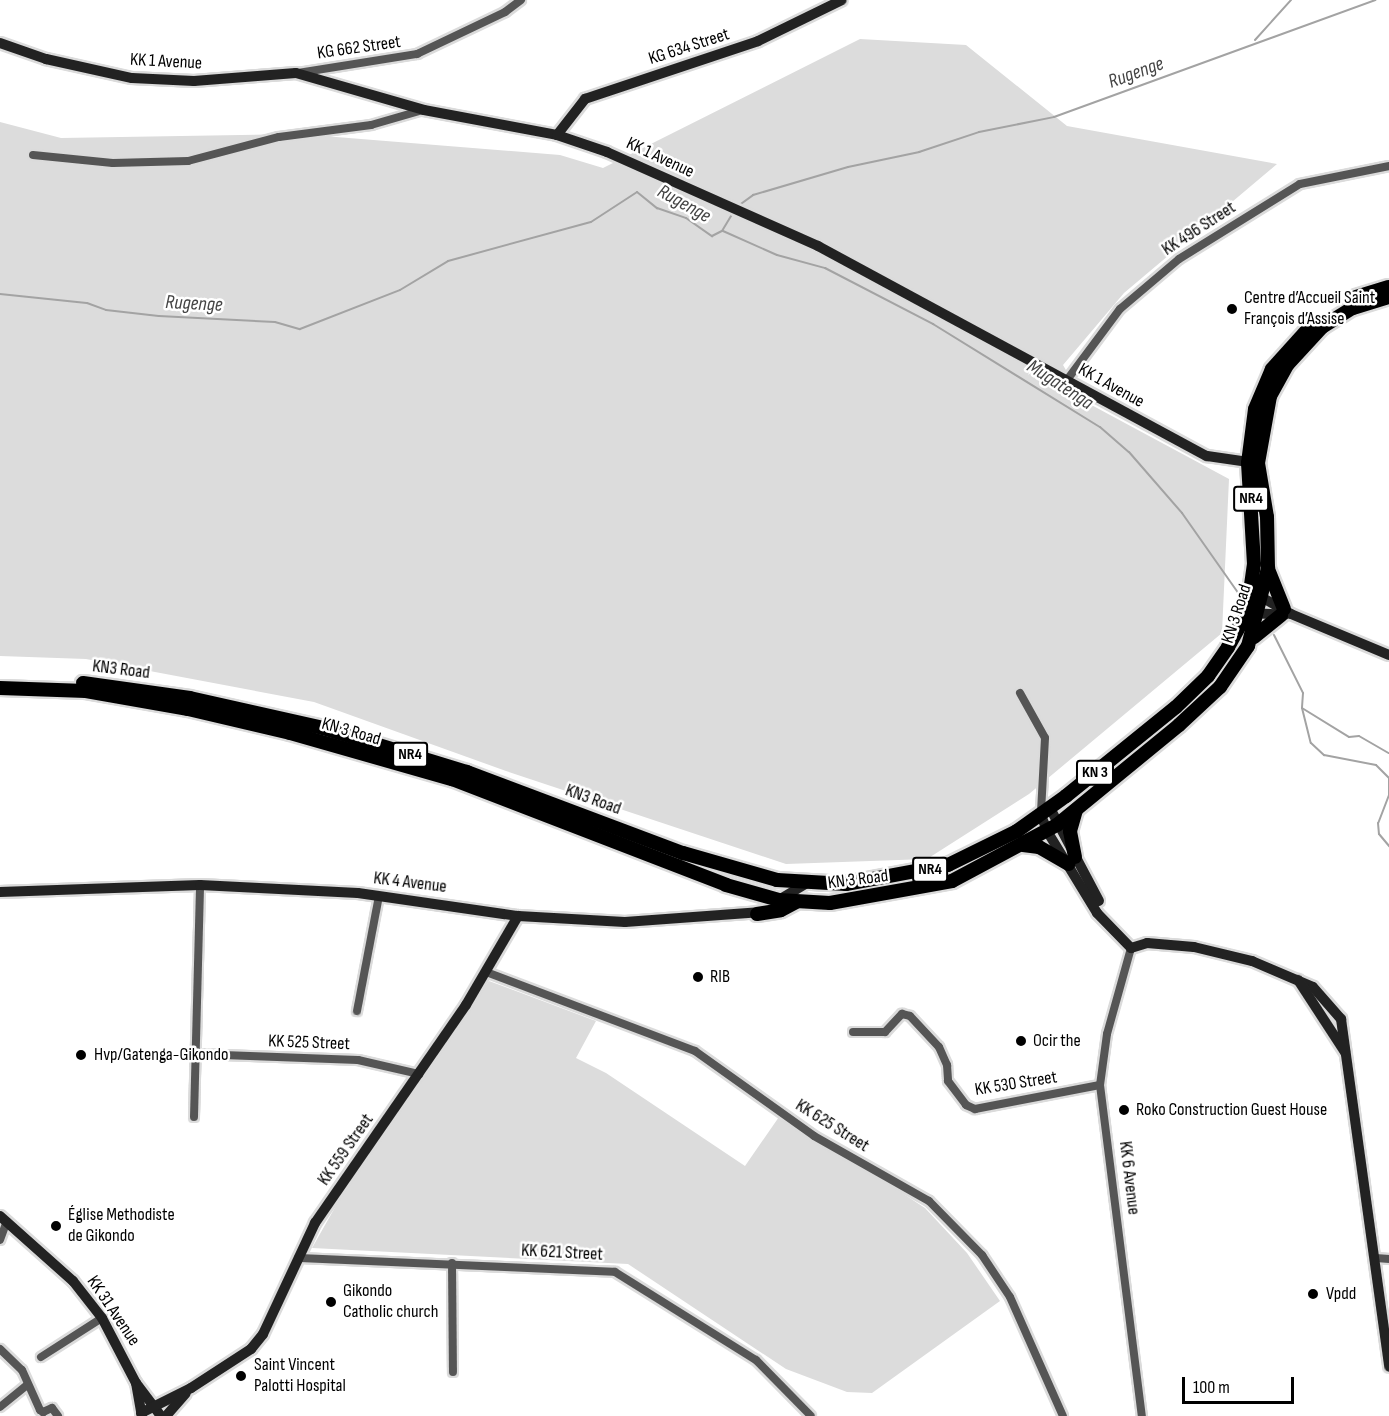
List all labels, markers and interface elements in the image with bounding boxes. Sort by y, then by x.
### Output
street label: KG 634 Street [646,24,732,70]
street label: KG 662 Street [316,31,402,65]
street label: KK 1 Avenue [129,49,203,75]
water label: Rugenge [1105,52,1167,94]
street label: KK 1 Avenue [623,133,697,183]
water label: Rugenge [653,180,715,228]
street label: KK 496 Street [1158,197,1240,261]
place label: Centre d’Accueil Saint François d’Assise [1244,288,1375,330]
water label: Rugenge [165,291,223,317]
marker: Centre d’Accueil Saint François d’Assise [1225,302,1239,316]
water label: Mugatenga [1022,355,1098,415]
street label: KK 1 Avenue [1074,359,1148,413]
road number: NR4 [1233,486,1269,512]
street label: KN 3 Road [1217,582,1257,646]
street label: KN3 Road [91,656,151,684]
street label: KN 3 Road [319,713,383,751]
road number: NR4 [392,742,428,768]
road number: KN 3 [1076,760,1114,786]
street label: KN3 Road [562,780,624,820]
road number: NR4 [912,857,948,883]
street label: KN 3 Road [827,866,889,894]
street label: KK 4 Avenue [372,868,448,898]
place label: RIB [710,966,730,988]
marker: RIB [691,970,705,984]
place label: Ocir the [1033,1030,1081,1052]
street label: KK 525 Street [268,1031,350,1055]
marker: Ocir the [1014,1034,1028,1048]
place label: Hvp/Gatenga-Gikondo [94,1044,229,1066]
marker: Hvp/Gatenga-Gikondo [72,1046,90,1064]
street label: KK 530 Street [973,1067,1059,1101]
street label: KK 625 Street [791,1095,873,1157]
place label: Roko Construction Guest House [1136,1099,1327,1121]
marker: Roko Construction Guest House [1117,1103,1131,1117]
street label: KK 559 Street [314,1110,378,1190]
street label: KK 6 Avenue [1114,1140,1144,1216]
place label: Église Methodiste de Gikondo [68,1205,175,1248]
marker: Église Methodiste de Gikondo [49,1219,63,1233]
street label: KK 621 Street [521,1240,603,1266]
street label: KK 31 Avenue [82,1272,144,1350]
place label: Gikondo Catholic church [343,1281,438,1324]
place label: Vpdd [1326,1283,1356,1305]
marker: Vpdd [1304,1285,1322,1303]
marker: Gikondo Catholic church [324,1295,338,1309]
place label: Saint Vincent Palotti Hospital [254,1355,346,1398]
scale bar [1185,1365,1298,1403]
marker: Saint Vincent Palotti Hospital [232,1367,250,1385]
text: 100 m [1193,1377,1230,1398]

